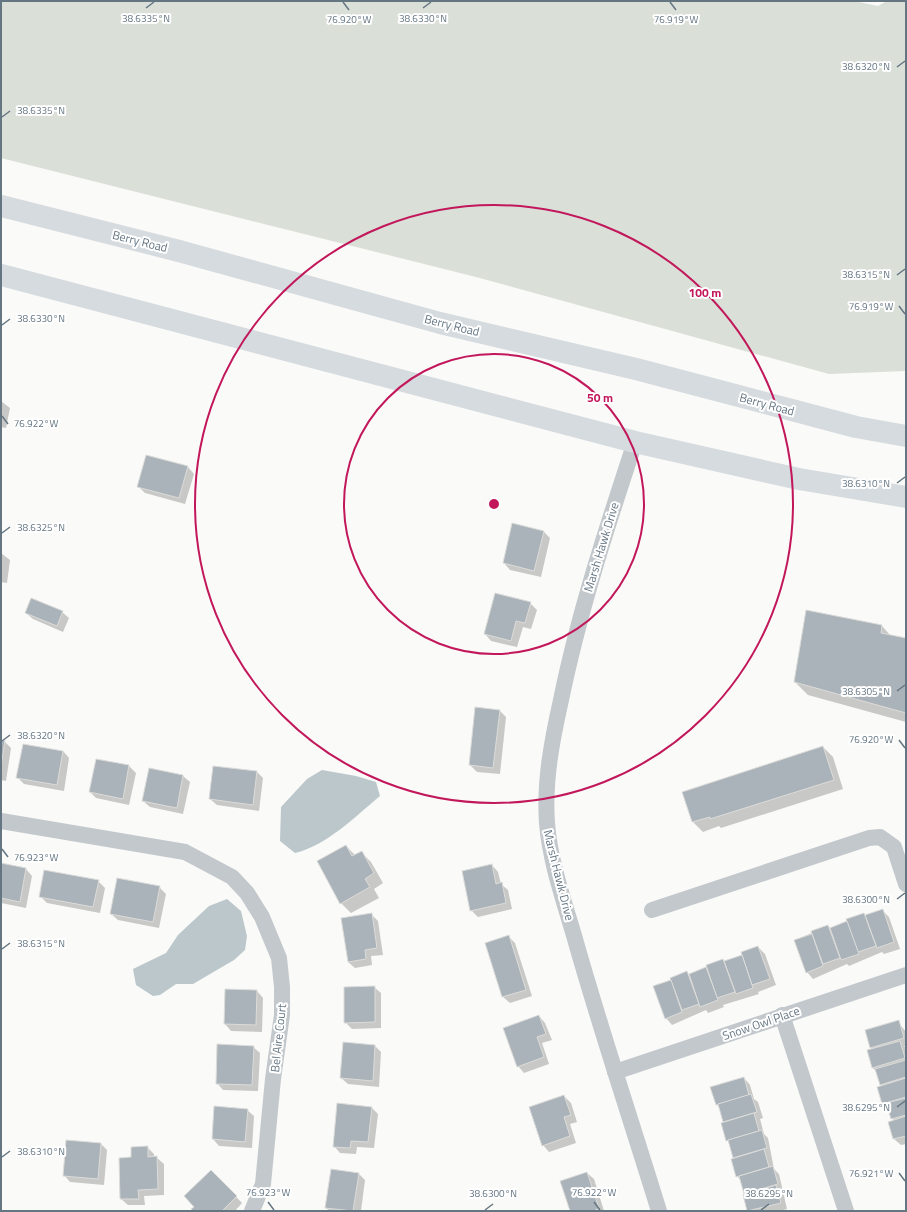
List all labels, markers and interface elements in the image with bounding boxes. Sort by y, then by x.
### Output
text: 38.6335°N [122,11,170,26]
text: 38.6330°N [399,11,447,26]
text: 76.920°W [327,12,371,27]
text: 76.919°W [654,12,698,27]
text: 38.6320°N [842,59,890,74]
text: 38.6335°N [17,103,65,118]
street label: Berry Road [110,225,170,257]
text: 38.6315°N [842,267,890,282]
text: 100 m [689,283,721,302]
text: 76.919°W [849,299,893,314]
street label: Berry Road [422,309,482,341]
text: 38.6330°N [17,311,65,326]
text: 50 m [587,388,613,407]
street label: Berry Road [737,388,797,420]
text: 76.922°W [14,416,58,431]
text: 38.6310°N [842,476,890,491]
centre of rings [487,497,501,511]
street label: Marsh Hawk Drive [578,500,624,594]
text: 38.6325°N [17,520,65,535]
text: 38.6305°N [842,684,890,699]
text: 38.6320°N [17,728,65,743]
text: 76.920°W [849,732,893,747]
street label: Marsh Hawk Drive [539,828,579,922]
text: 76.923°W [14,850,58,865]
text: 38.6300°N [842,892,890,907]
text: 38.6315°N [17,936,65,951]
street label: Snow Owl Place [720,1001,802,1045]
street label: Bel Aire Court [265,1002,291,1073]
text: 38.6295°N [842,1100,890,1115]
text: 38.6310°N [17,1144,65,1159]
text: 76.921°W [849,1166,893,1181]
text: 76.923°W [246,1185,290,1200]
text: 76.922°W [572,1185,616,1200]
text: 38.6300°N [469,1186,517,1201]
text: 38.6295°N [745,1186,793,1201]

